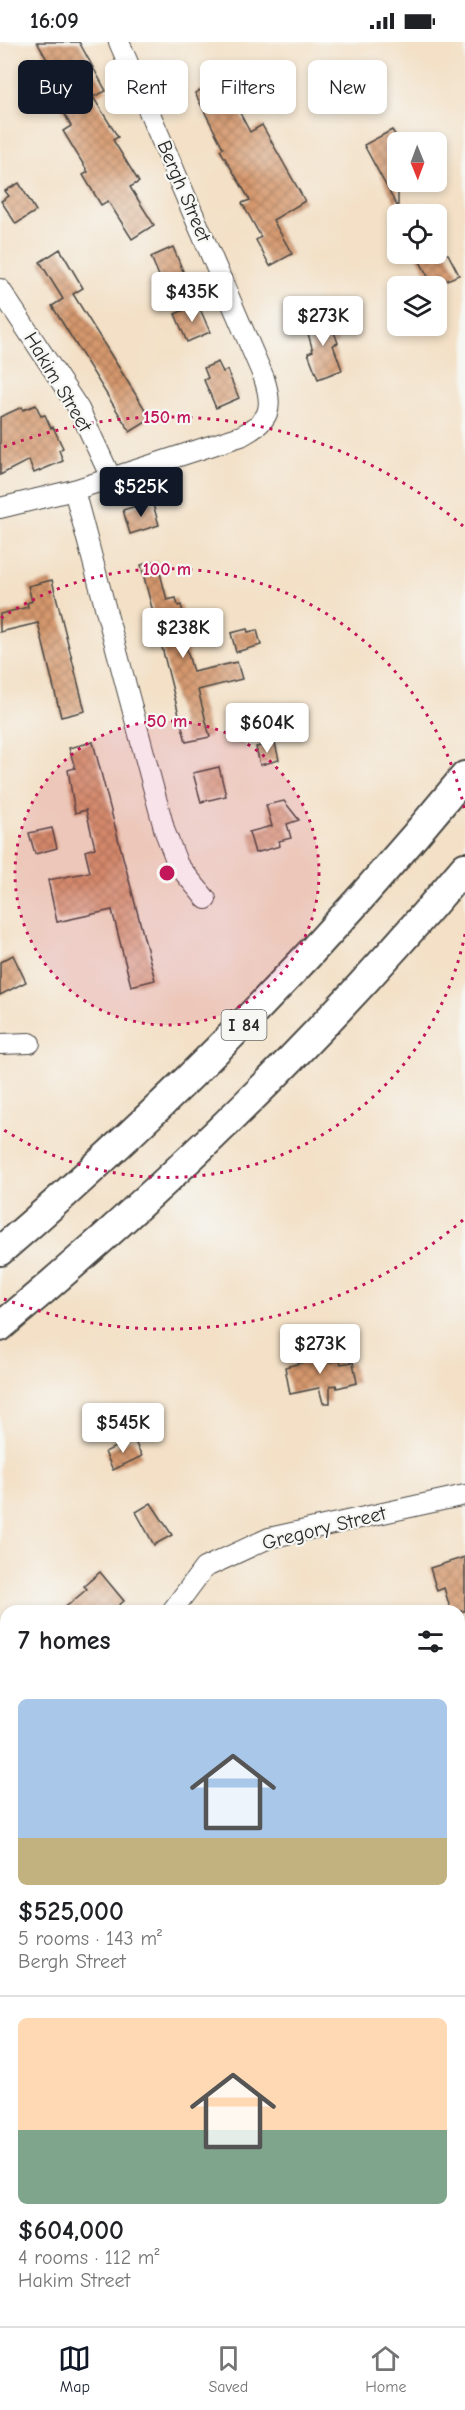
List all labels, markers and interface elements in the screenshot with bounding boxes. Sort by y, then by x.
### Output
text: 16:09 [30,8,79,34]
chip: Buy [18,60,93,114]
chip: Rent [105,60,188,114]
chip: Filters [200,60,296,114]
chip: New [308,60,387,114]
north arrow [387,132,447,192]
map controls [387,132,447,336]
street label: Bergh Street [152,137,216,246]
button: locate [387,204,447,264]
pin: $435K [150,272,234,323]
button: layers [387,276,447,336]
text: $435K [165,280,219,303]
pin: $273K [281,296,365,347]
text: $273K [297,304,349,327]
street label: Hakim Street [19,328,97,437]
text: 150 m [143,407,191,428]
pin: $525K [99,467,183,518]
text: $525K [114,475,168,498]
text: 100 m [143,559,191,580]
pin: $238K [141,608,225,659]
text: $238K [156,616,210,639]
pin: $604K [225,703,309,754]
text: 50 m [147,711,187,732]
text: $604K [240,711,294,734]
centre of rings [157,863,177,883]
road number: I 84 [222,1010,266,1040]
pin: $273K [278,1324,362,1375]
text: $273K [294,1332,346,1355]
pin: $545K [81,1403,165,1454]
text: $545K [96,1411,150,1434]
street label: Gregory Street [260,1501,389,1554]
icon: filters [414,1625,447,1658]
text: 7 homes [18,1626,111,1656]
icon: home [179,1738,287,1846]
text: $525,000 [18,1897,124,1927]
text: 5 rooms · 143 m² [18,1927,162,1950]
text: Bergh Street [18,1950,126,1973]
icon: home [179,2057,287,2165]
text: $604,000 [18,2216,124,2246]
text: 4 rooms · 112 m² [18,2246,159,2269]
text: Hakim Street [18,2269,130,2292]
tab: Map [58,2342,91,2396]
tab: Saved [208,2342,248,2396]
tab: Home [365,2342,407,2396]

